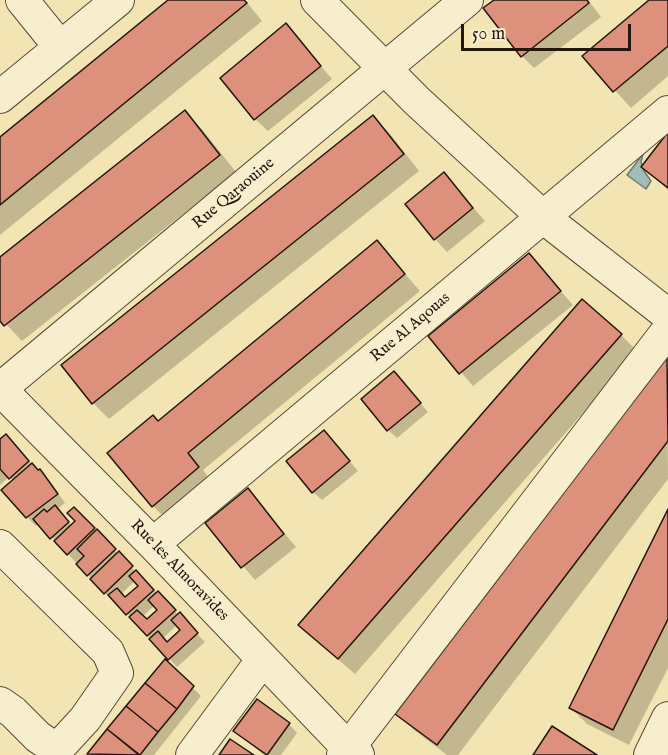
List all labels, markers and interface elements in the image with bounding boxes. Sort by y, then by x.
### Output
scale bar [464,12,634,50]
text: 50 m [472,23,505,46]
street label: Rue Qaraouine [189,154,279,234]
street label: Rue Al Aqouas [367,289,455,367]
street label: Rue les Almoravides [126,516,232,626]

